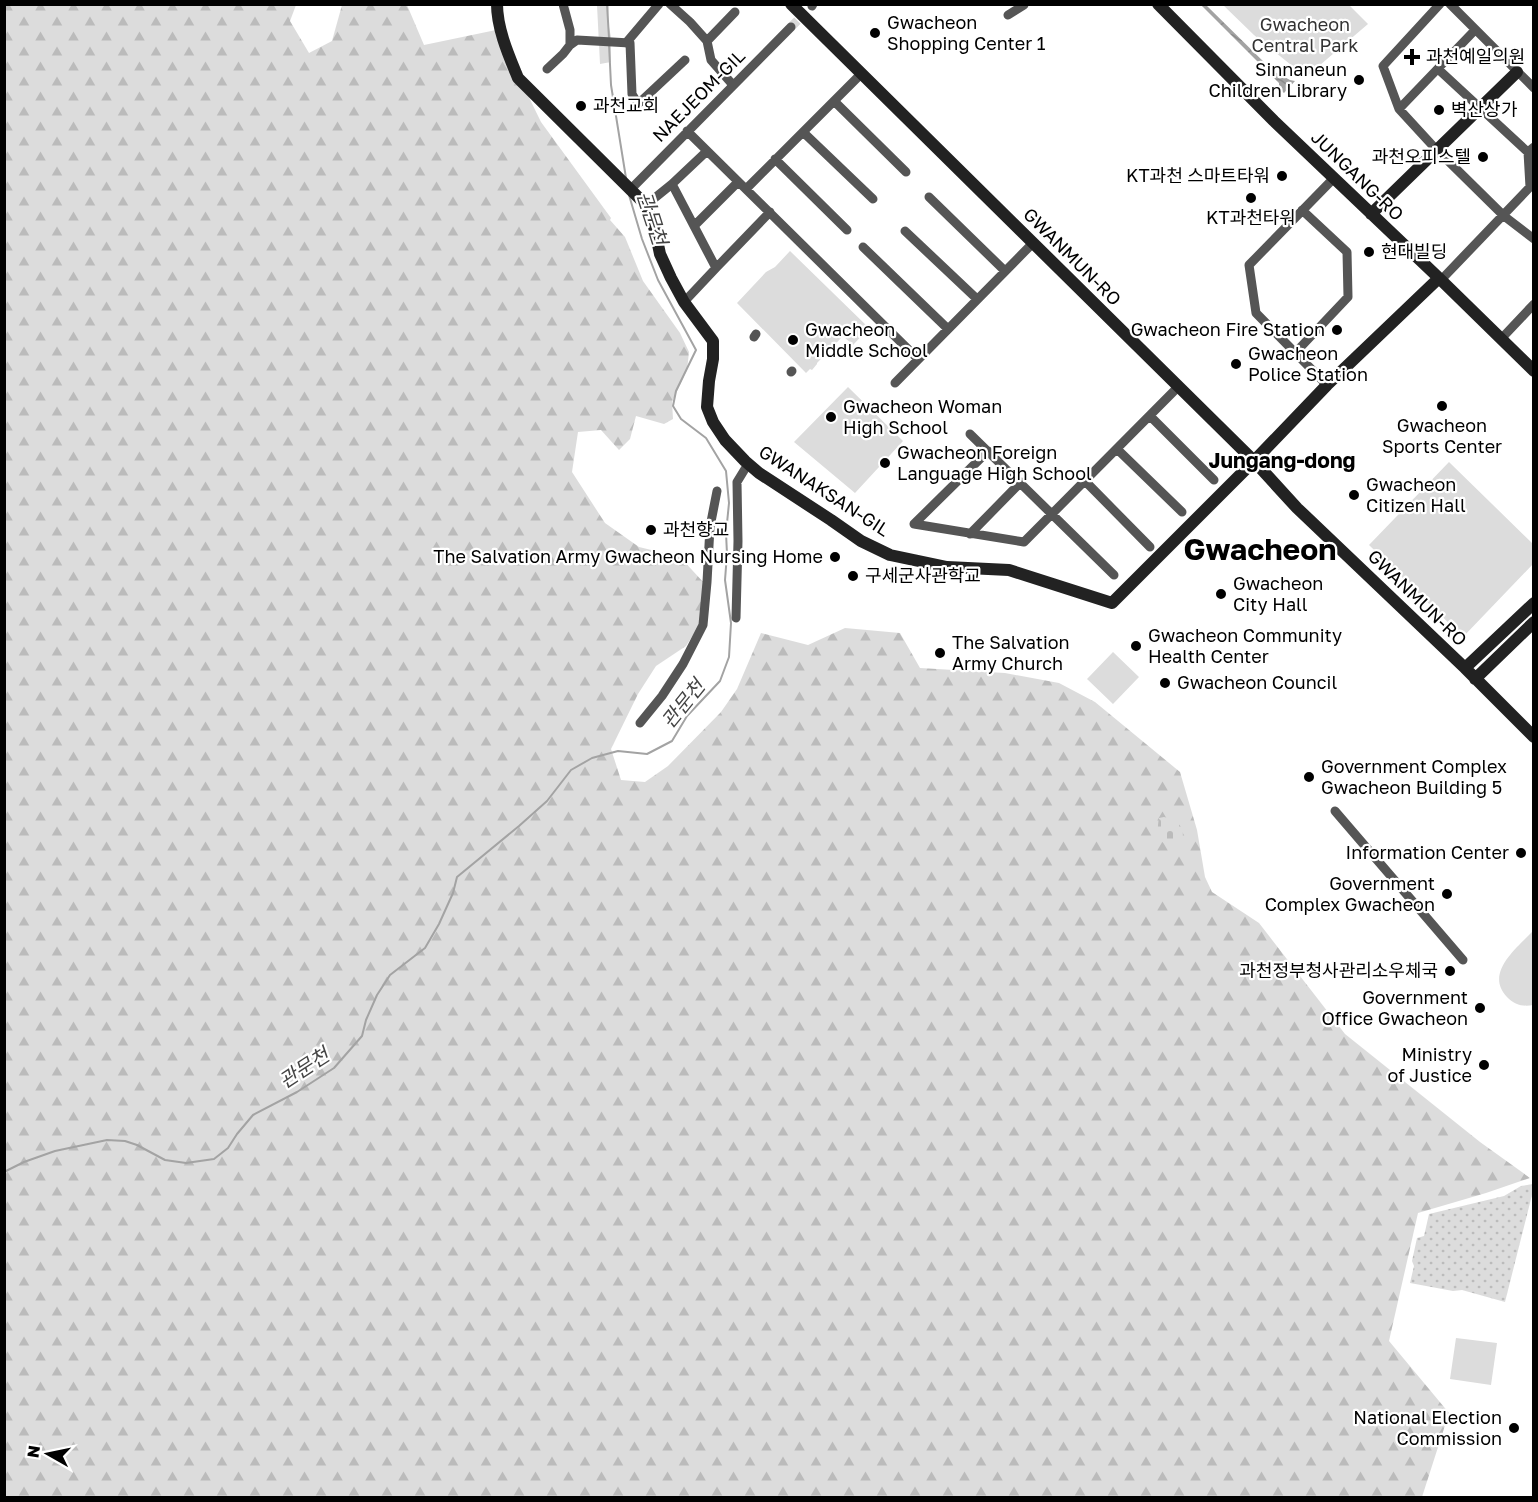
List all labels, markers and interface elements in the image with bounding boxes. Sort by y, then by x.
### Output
place label: Gwacheon Shopping Center 1 [887,11,1046,54]
park label: Gwacheon Central Park [1251,13,1359,56]
marker: Gwacheon Shopping Center 1 [868,26,882,40]
street label: NAEJEOM-GIL [647,44,749,146]
place label: 과천예일의원 [1426,45,1525,67]
marker: 과천예일의원 [1403,48,1421,66]
place label: Sinnaneun Children Library [1209,58,1347,101]
marker: Sinnaneun Children Library [1352,73,1366,87]
place label: 과천교회 [593,94,659,116]
place label: 벽산상가 [1451,98,1518,120]
marker: 과천교회 [574,99,588,113]
marker: 벽산상가 [1432,103,1446,117]
street label: JUNGANG-RO [1307,126,1408,225]
place label: 과천오피스텔 [1372,145,1471,167]
marker: 과천오피스텔 [1476,150,1490,164]
place label: KT과천 스마트타워 [1126,164,1270,186]
marker: KT과천 스마트타워 [1275,169,1289,183]
water label: 관문천 [633,188,674,250]
marker: KT과천타워 [1244,191,1258,205]
street label: GWANMUN-RO [1019,203,1126,310]
place label: KT과천타워 [1206,206,1296,228]
place label: 현대빌딩 [1381,240,1447,262]
marker: 현대빌딩 [1362,245,1376,259]
place label: Gwacheon Middle School [805,318,928,361]
place label: Gwacheon Fire Station [1131,318,1325,340]
marker: Gwacheon Fire Station [1330,323,1344,337]
marker: Gwacheon Middle School [786,333,800,347]
place label: Gwacheon Police Station [1248,342,1368,385]
marker: Gwacheon Police Station [1229,357,1243,371]
place label: Gwacheon Woman High School [843,395,1002,438]
marker: Gwacheon Sports Center [1435,399,1449,413]
marker: Gwacheon Woman High School [824,410,838,424]
place label: Gwacheon Sports Center [1382,414,1502,457]
street label: GWANAKSAN-GIL [755,440,894,541]
place label: Gwacheon Foreign Language High School [897,441,1092,484]
district label: Jungang-dong [1209,447,1356,473]
marker: Gwacheon Foreign Language High School [878,456,892,470]
place label: Gwacheon Citizen Hall [1366,473,1466,516]
marker: Gwacheon Citizen Hall [1347,488,1361,502]
place label: 과천향교 [663,518,729,540]
marker: 과천향교 [644,523,658,537]
district label: Gwacheon [1184,531,1336,567]
place label: The Salvation Army Gwacheon Nursing Home [433,545,823,567]
street label: GWANMUN-RO [1364,545,1472,650]
marker: The Salvation Army Gwacheon Nursing Home [828,550,842,564]
place label: 구세군사관학교 [865,564,981,586]
marker: 구세군사관학교 [846,569,860,583]
place label: Gwacheon City Hall [1233,572,1323,615]
marker: Gwacheon City Hall [1214,587,1228,601]
place label: Gwacheon Community Health Center [1148,624,1342,667]
place label: The Salvation Army Church [952,631,1070,674]
marker: Gwacheon Community Health Center [1129,639,1143,653]
marker: The Salvation Army Church [933,646,947,660]
place label: Gwacheon Council [1177,671,1337,693]
water label: 관문천 [656,672,711,732]
marker: Gwacheon Council [1158,676,1172,690]
place label: Government Complex Gwacheon Building 5 [1321,755,1507,798]
marker: Government Complex Gwacheon Building 5 [1302,770,1316,784]
place label: Information Center [1346,841,1509,863]
marker: Information Center [1514,846,1528,860]
place label: Government Complex Gwacheon [1265,872,1435,915]
marker: Government Complex Gwacheon [1440,887,1454,901]
place label: 과천정부청사관리소우체국 [1239,959,1438,981]
marker: 과천정부청사관리소우체국 [1443,964,1457,978]
place label: Government Office Gwacheon [1322,986,1468,1029]
marker: Government Office Gwacheon [1473,1001,1487,1015]
water label: 관문천 [274,1041,335,1092]
place label: Ministry of Justice [1388,1043,1472,1086]
marker: Ministry of Justice [1477,1058,1491,1072]
place label: National Election Commission [1353,1406,1502,1449]
marker: National Election Commission [1507,1421,1521,1435]
north arrow [18,1424,78,1484]
text: N [22,1444,44,1459]

